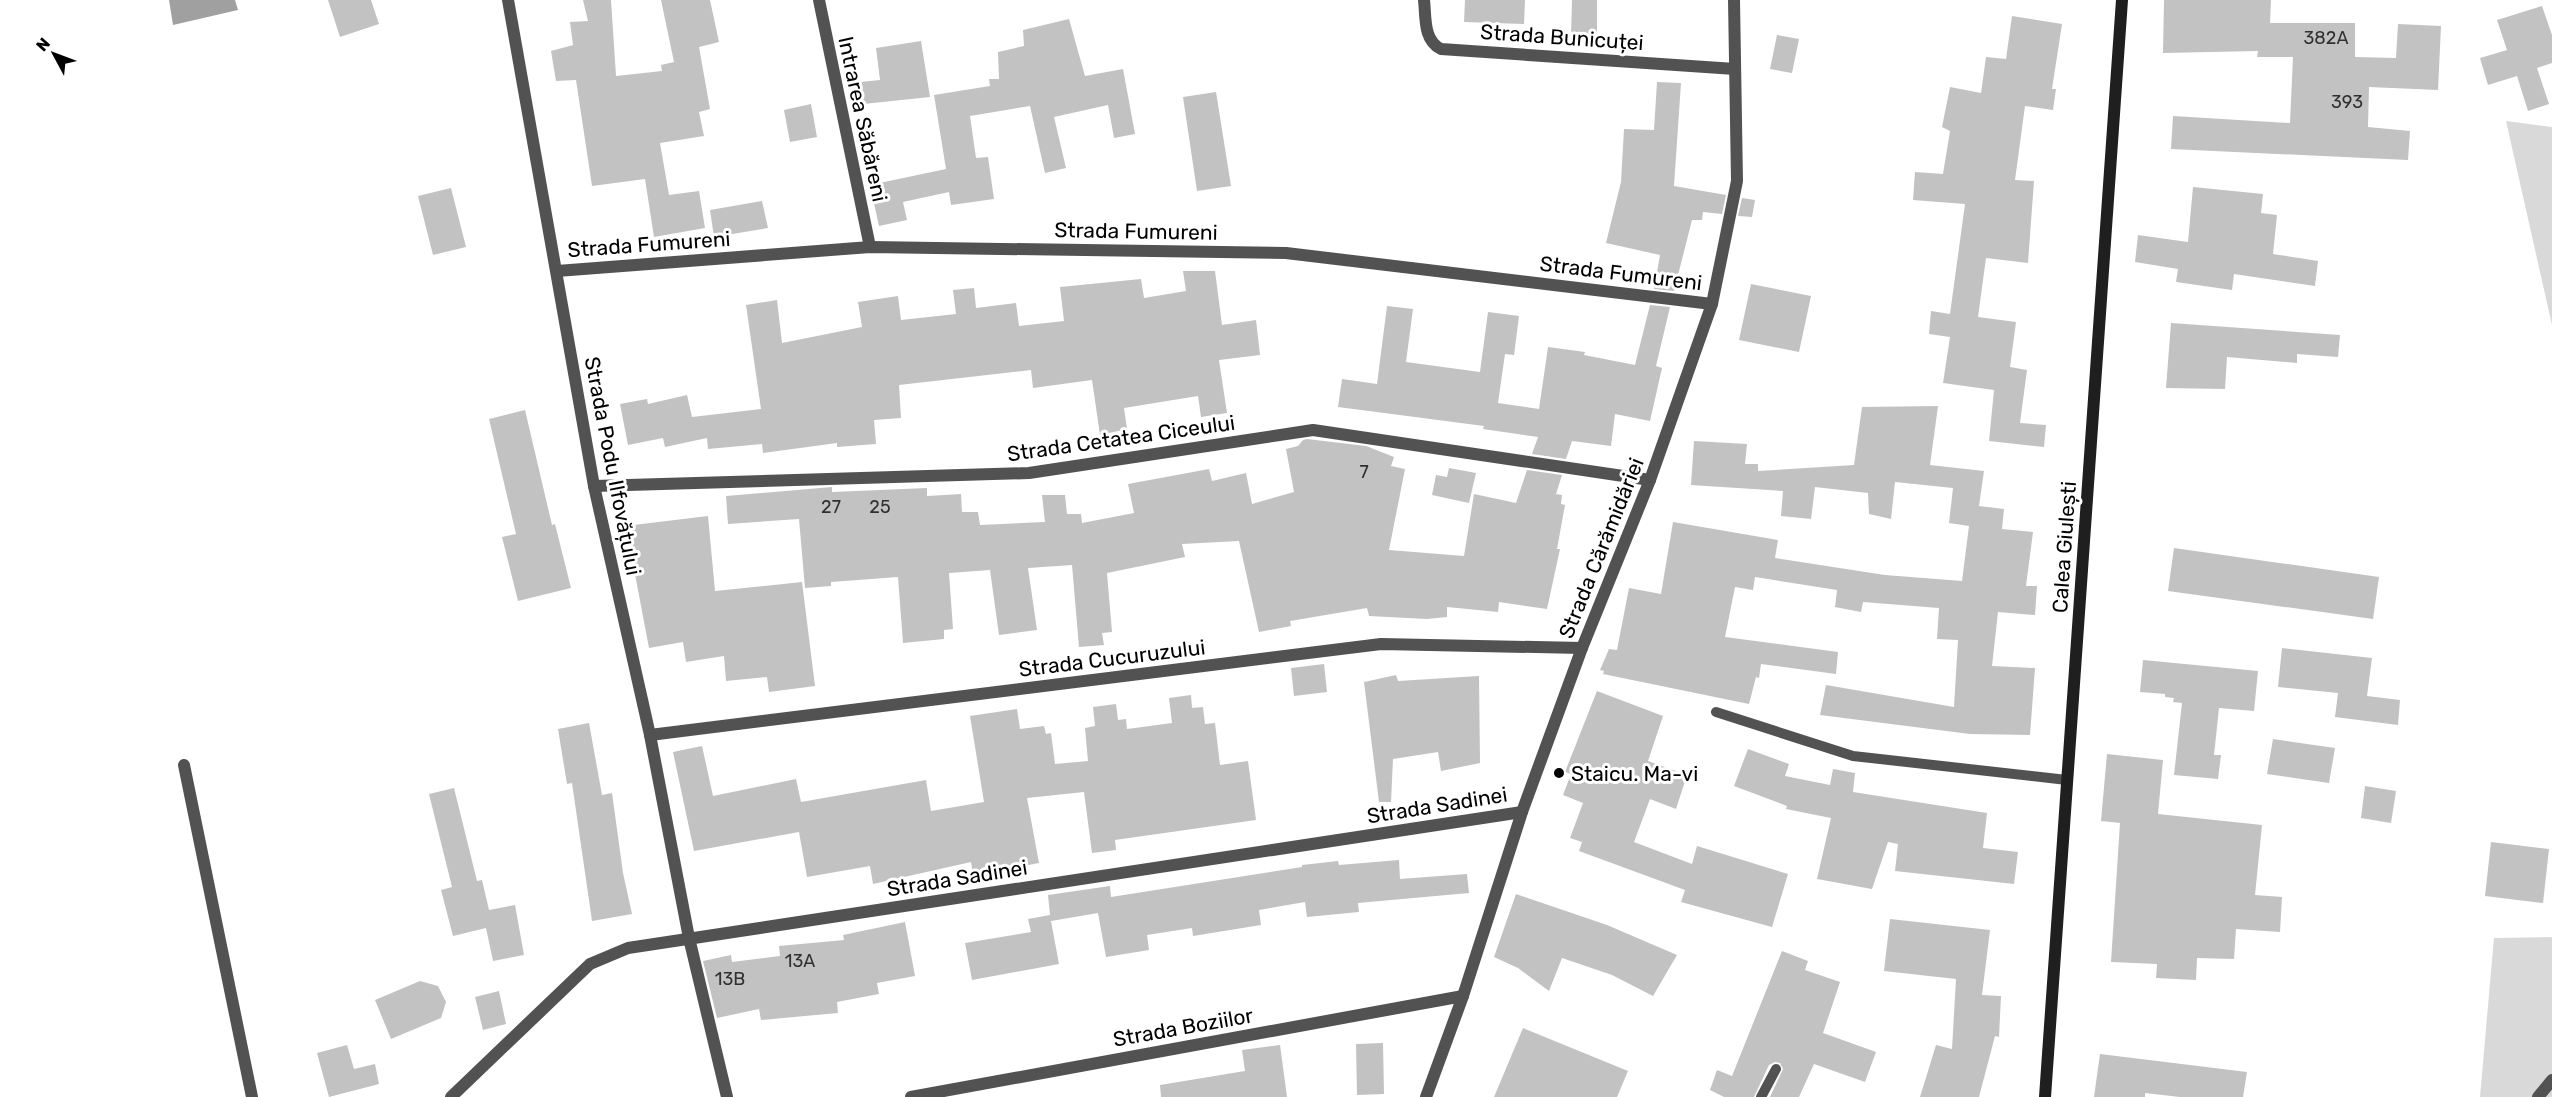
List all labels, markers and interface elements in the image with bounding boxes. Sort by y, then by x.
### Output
street label: Strada Bunicuței [1479,19,1645,55]
north arrow [24,24,84,84]
house number: 382A [2304,27,2348,49]
text: N [32,34,54,55]
street label: Intrarea Săbăreni [833,34,893,204]
house number: 393 [2331,91,2363,113]
street label: Strada Fumureni [1054,217,1218,245]
street label: Strada Fumureni [567,226,731,262]
street label: Strada Fumureni [1538,251,1704,295]
street label: Strada Podu Ilfovățului [580,354,646,578]
street label: Strada Cetatea Ciceului [1005,410,1237,466]
street label: Strada Cărămidăriei [1553,454,1649,642]
house number: 7 [1359,461,1369,483]
street label: Calea Giulești [2047,480,2081,614]
house number: 27 [821,496,841,518]
house number: 25 [869,496,891,518]
street label: Strada Cucuruzului [1017,634,1207,682]
place label: Staicu. Ma-vi [1571,761,1698,786]
marker: Staicu. Ma-vi [1552,766,1566,780]
street label: Strada Sadinei [1365,782,1509,828]
street label: Strada Sadinei [885,855,1029,901]
house number: 13A [785,950,815,972]
house number: 13B [715,968,745,990]
street label: Strada Boziilor [1111,1002,1255,1052]

